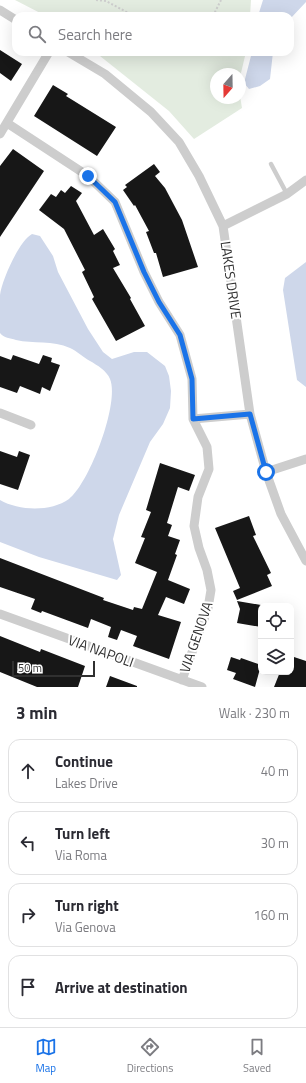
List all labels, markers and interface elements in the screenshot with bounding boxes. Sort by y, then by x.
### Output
search box [12,12,294,56]
icon: search [26,23,48,45]
text: Search here [58,23,132,46]
north arrow [210,68,246,104]
route end [79,167,97,185]
street label: LAKES DRIVE [216,240,247,320]
route start [257,463,275,481]
street label: VIA GENOVA [174,598,218,675]
map controls [258,603,294,675]
button: locate [258,603,294,639]
street label: VIA NAPOLI [65,629,137,672]
button: layers [258,639,294,675]
scale bar [12,659,95,678]
text: 50 m [18,660,42,676]
text: 3 min [16,700,57,726]
text: Walk · 230 m [219,703,290,723]
text: Continue [55,750,113,773]
icon: ahead [17,760,39,782]
text: 40 m [261,761,289,781]
text: Lakes Drive [55,773,118,793]
text: Turn left [55,822,110,845]
icon: left [17,832,39,854]
text: 30 m [261,833,289,853]
text: Via Roma [55,845,107,865]
text: Turn right [55,894,119,917]
icon: right [17,904,39,926]
text: 160 m [253,905,289,925]
text: Via Genova [55,917,116,937]
icon: arrive [17,976,39,998]
text: Arrive at destination [55,976,188,999]
tab: Map [35,1036,57,1076]
tab: Directions [127,1036,173,1076]
tab: Saved [243,1036,271,1076]

